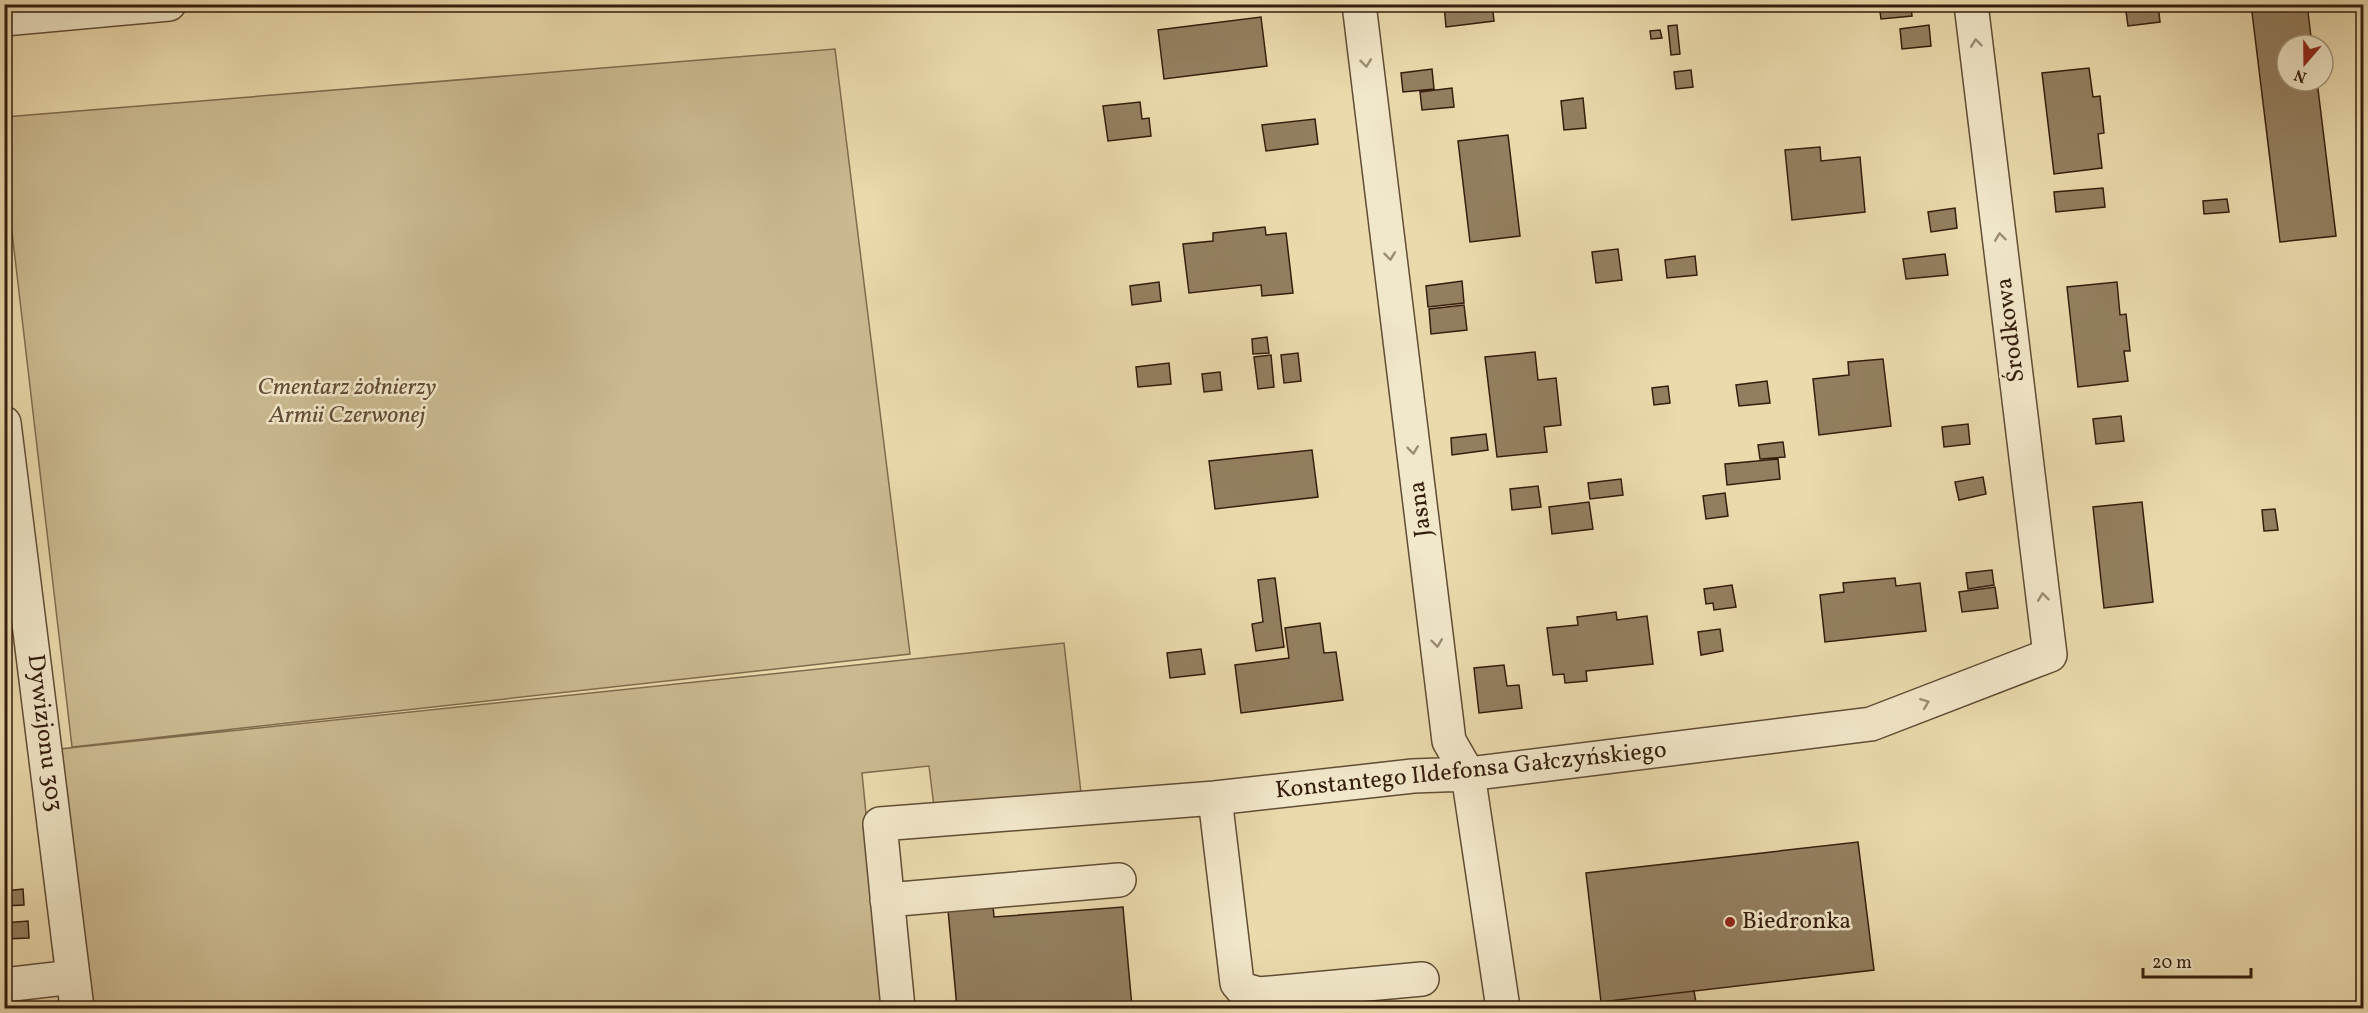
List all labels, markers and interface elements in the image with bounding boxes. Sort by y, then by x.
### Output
north arrow [2275,33,2335,93]
one-way arrow [1970,39,1983,48]
one-way arrow [1360,58,1372,67]
text: N [2291,63,2310,88]
one-way arrow [1994,232,2006,242]
one-way arrow [1383,252,1396,261]
street label: Środkowa [1988,276,2034,384]
park label: Cmentarz żołnierzy Armii Czerwonej [258,371,437,433]
one-way arrow [1407,445,1419,454]
street label: Jasna [1401,479,1441,539]
one-way arrow [2037,593,2050,602]
one-way arrow [1430,639,1443,648]
street label: Dywizjonu 303 [17,652,71,814]
one-way arrow [1920,698,1930,711]
street label: Konstantego Ildefonsa Gałczyńskiego [1274,734,1668,808]
place label: Biedronka [1742,905,1851,939]
marker: Biedronka [1723,915,1737,929]
scale bar [2143,941,2251,979]
text: 20 m [2152,951,2192,976]

